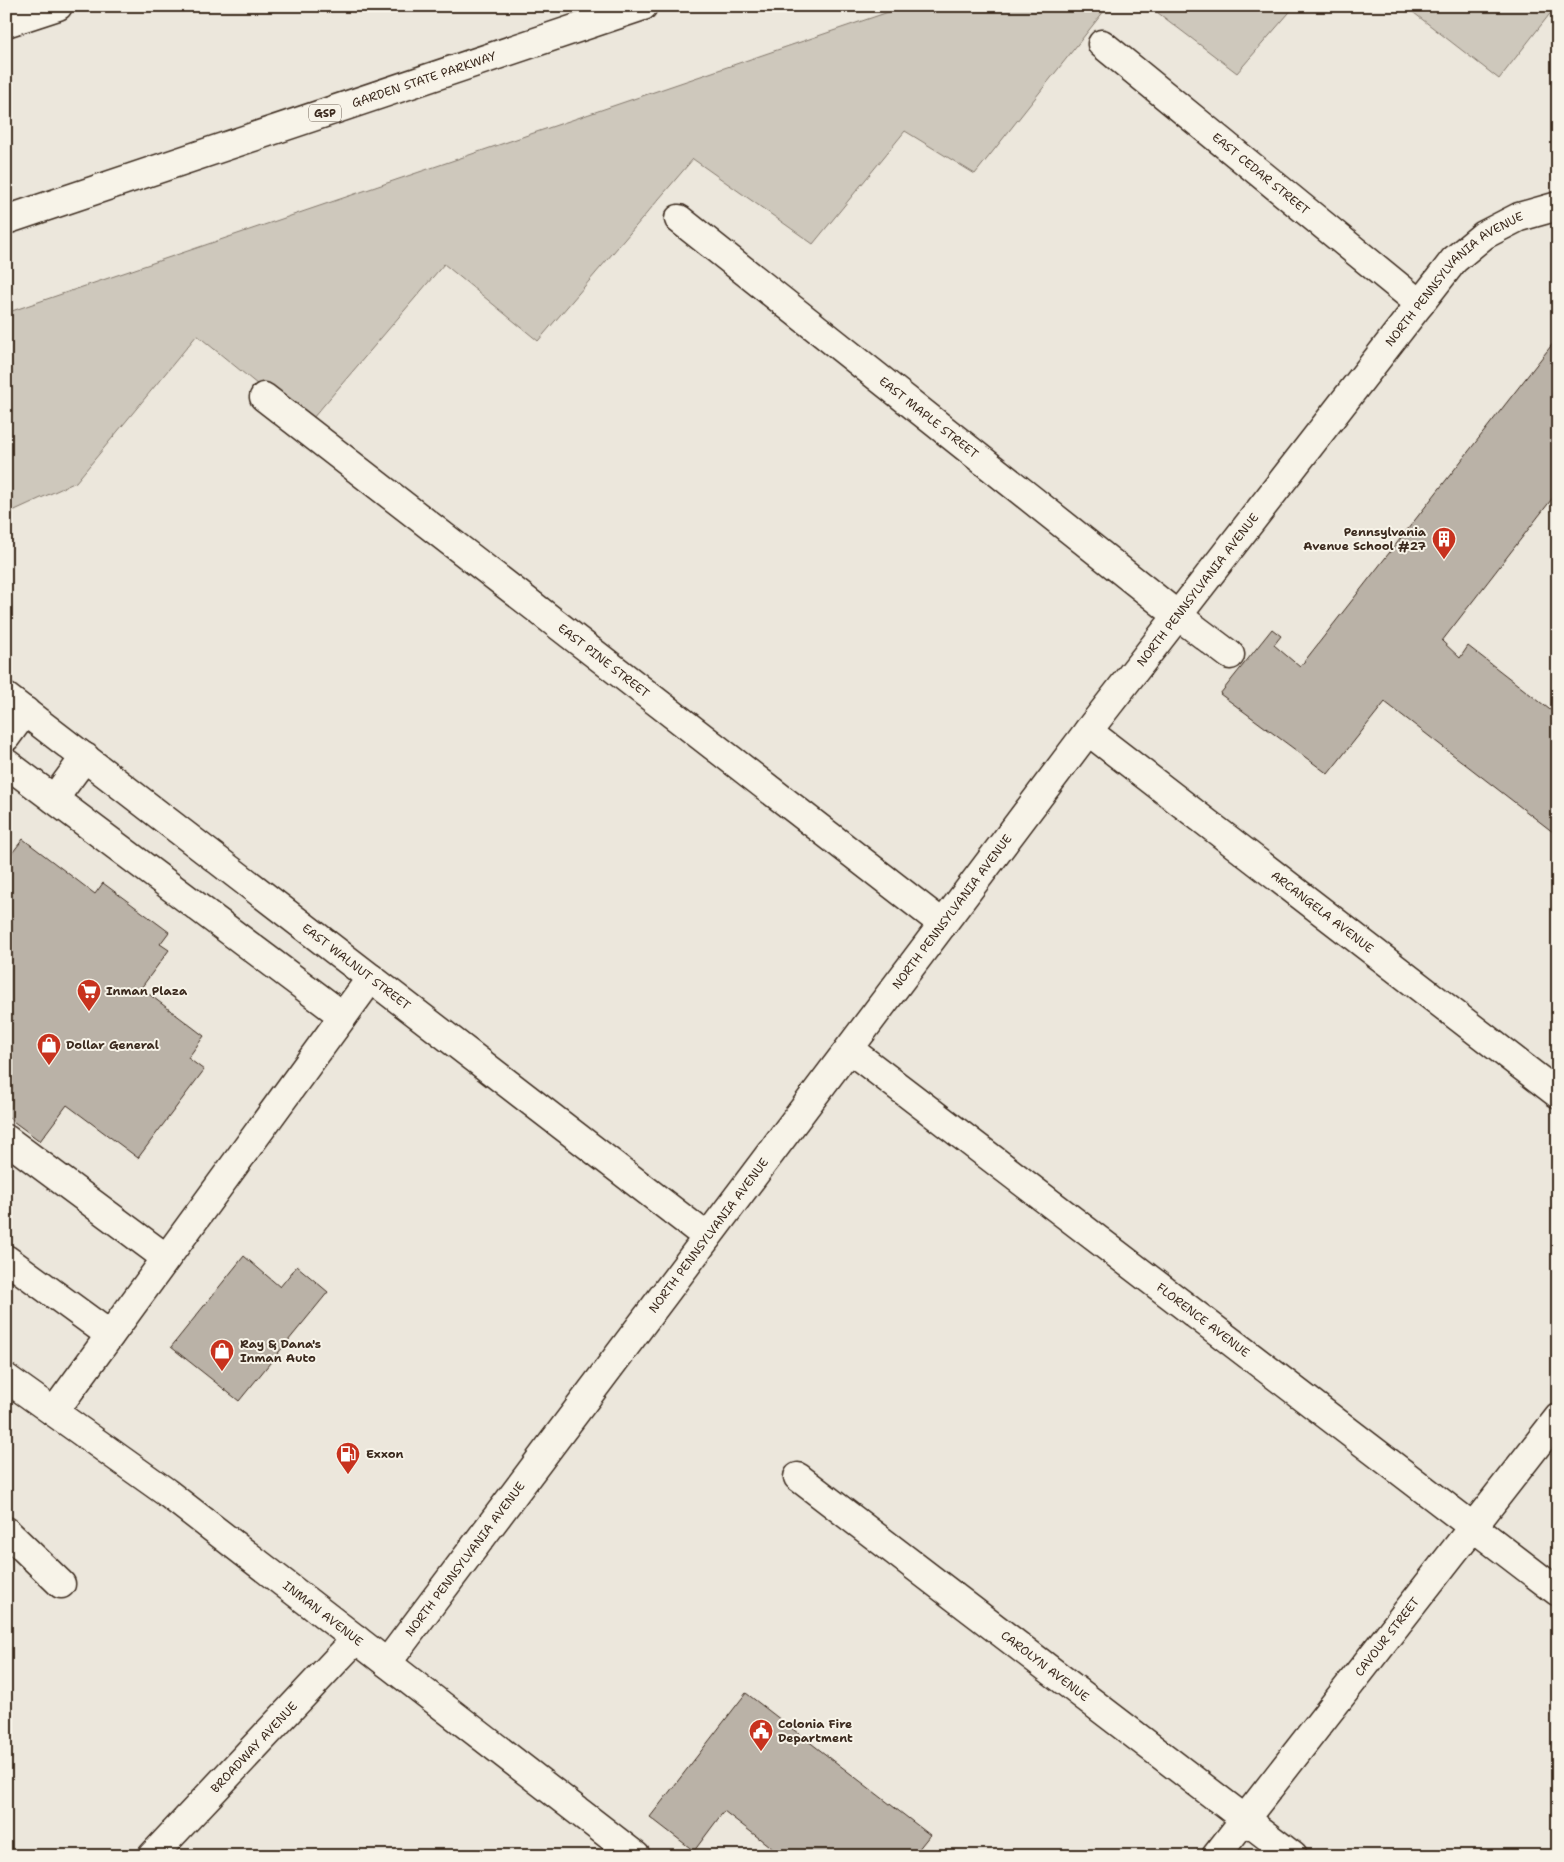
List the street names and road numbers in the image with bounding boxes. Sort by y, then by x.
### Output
street label: GARDEN STATE PARKWAY [350,48,499,111]
road number: GSP [309,105,341,122]
street label: EAST CEDAR STREET [1209,129,1313,219]
street label: NORTH PENNSYLVANIA AVENUE [1382,208,1525,350]
street label: EAST MAPLE STREET [876,373,982,462]
street label: NORTH PENNSYLVANIA AVENUE [1133,510,1262,670]
street label: EAST PINE STREET [555,620,653,702]
street label: NORTH PENNSYLVANIA AVENUE [889,831,1015,992]
street label: ARCANGELA AVENUE [1268,867,1377,957]
street label: EAST WALNUT STREET [299,920,414,1014]
street label: NORTH PENNSYLVANIA AVENUE [645,1155,772,1316]
street label: FLORENCE AVENUE [1153,1280,1253,1361]
street label: NORTH PENNSYLVANIA AVENUE [402,1478,529,1640]
street label: INMAN AVENUE [280,1577,366,1650]
street label: CAVOUR STREET [1351,1594,1423,1680]
street label: CAROLYN AVENUE [998,1627,1092,1705]
street label: BROADWAY AVENUE [207,1698,301,1797]

